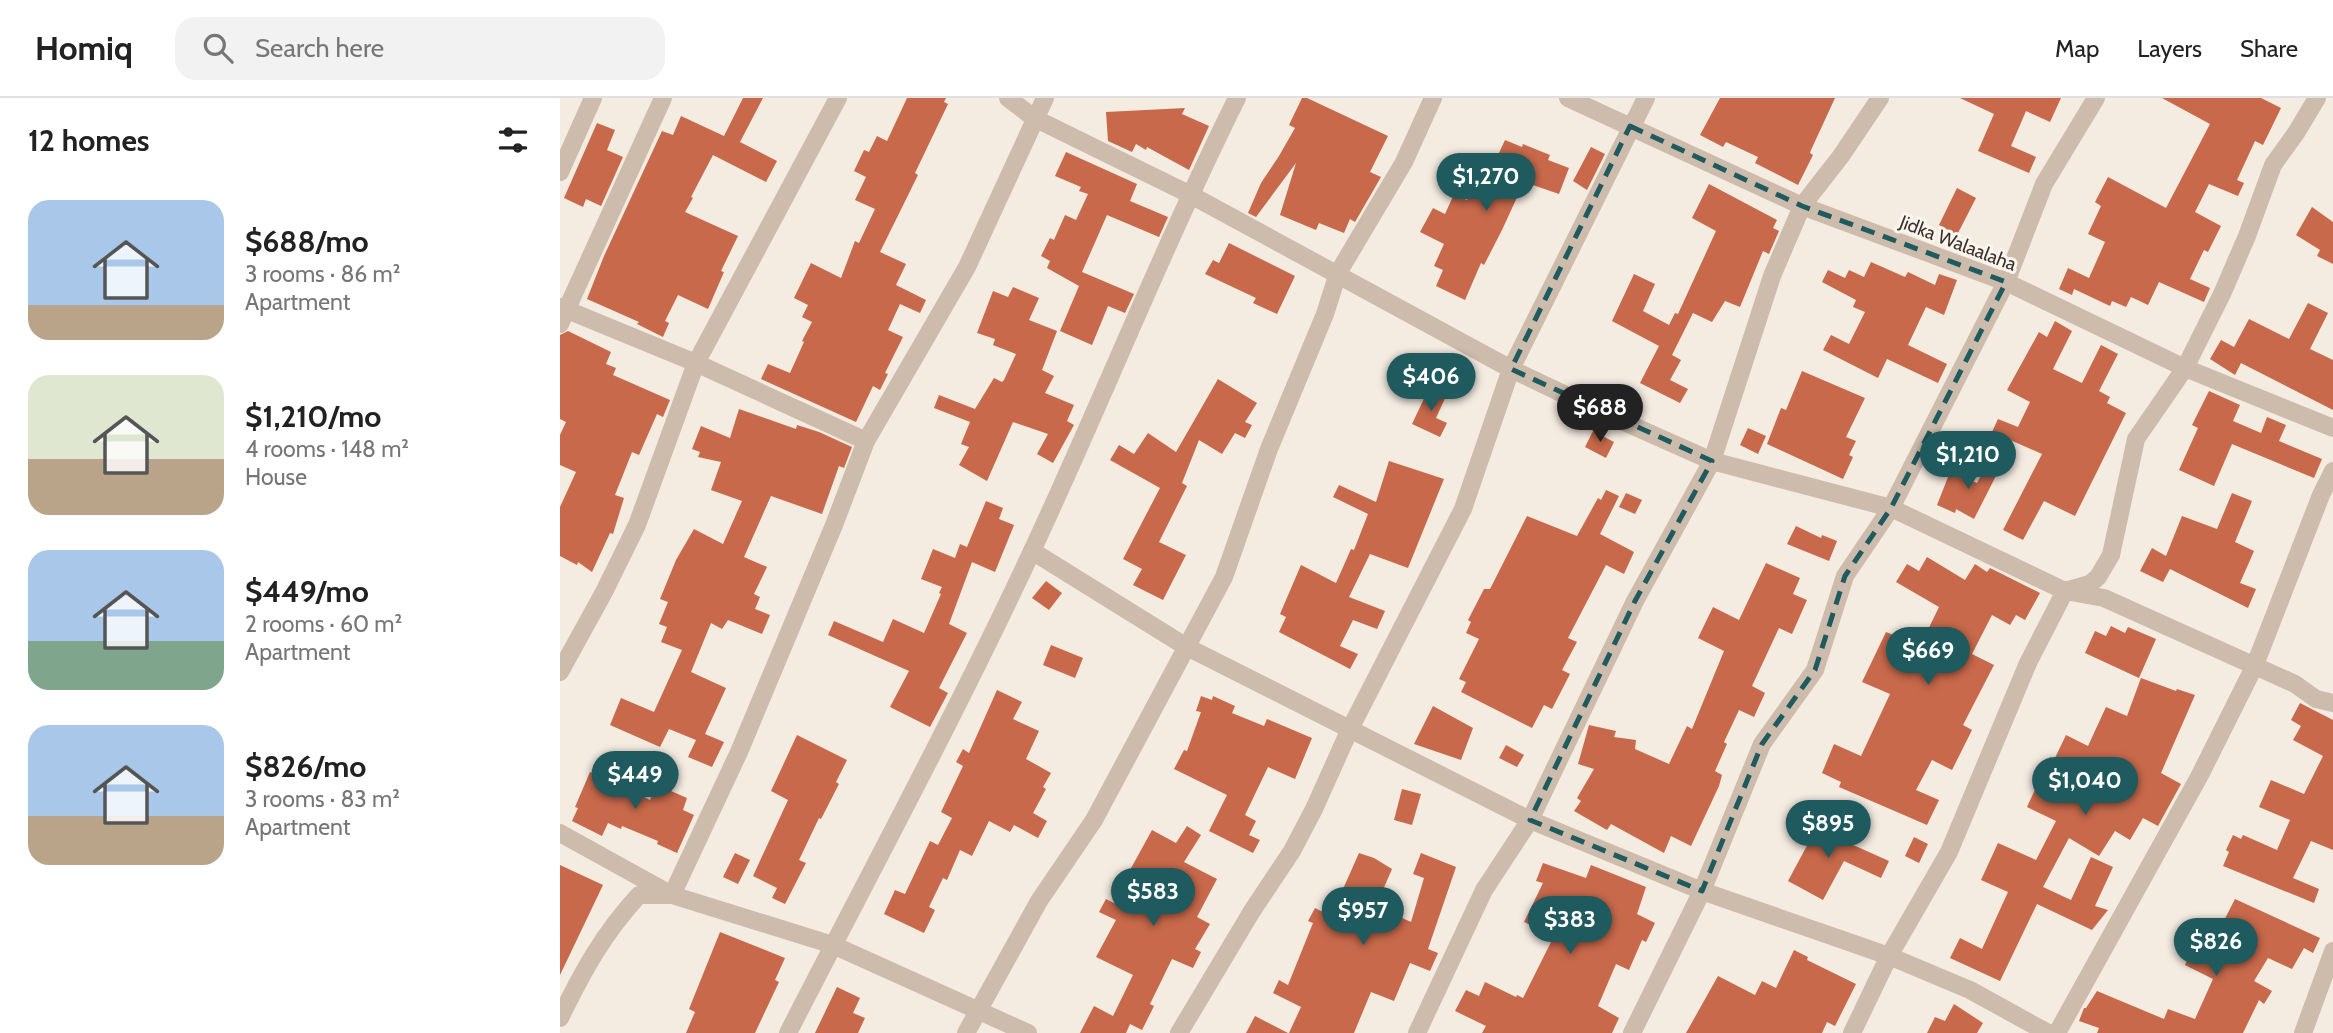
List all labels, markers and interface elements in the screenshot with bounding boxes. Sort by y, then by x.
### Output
search box [175,17,665,80]
text: Homiq [35,28,133,68]
icon: search [199,29,237,67]
text: Search here [255,32,384,64]
text: Map [2055,34,2099,63]
text: Layers [2137,34,2202,63]
text: Share [2240,34,2298,63]
icon: filters [494,121,532,159]
text: 12 homes [28,122,150,159]
pin: $1,270 [1429,153,1543,213]
text: $1,270 [1452,162,1520,190]
street label: Jidka Walaalaha [1895,210,2020,276]
text: $688/mo [245,223,369,260]
icon: home [84,228,168,312]
text: 3 rooms · 86 m² [245,260,400,288]
text: Apartment [245,288,350,316]
pin: $406 [1390,354,1472,413]
text: $406 [1403,362,1459,390]
pin: $688 [1559,384,1641,444]
text: $688 [1573,393,1627,421]
text: $1,210/mo [245,398,381,435]
icon: home [84,403,168,487]
pin: $1,210 [1911,432,2025,491]
text: 4 rooms · 148 m² [245,435,409,463]
text: $1,210 [1936,440,2000,468]
text: House [245,463,307,491]
text: $449/mo [245,573,369,610]
icon: home [84,578,168,662]
text: 2 rooms · 60 m² [245,610,402,638]
pin: $669 [1887,628,1969,687]
text: $669 [1902,636,1954,664]
text: Apartment [245,638,350,666]
text: $826/mo [245,748,366,785]
pin: $449 [594,752,676,811]
icon: home [84,753,168,837]
pin: $1,040 [2028,758,2142,817]
text: $449 [608,760,662,788]
text: $1,040 [2048,766,2122,794]
text: 3 rooms · 83 m² [245,785,400,813]
pin: $895 [1787,800,1869,860]
text: $895 [1802,809,1854,837]
text: Apartment [245,813,350,841]
pin: $583 [1112,868,1194,928]
text: $583 [1127,877,1179,905]
pin: $957 [1322,888,1404,947]
text: $957 [1338,896,1388,924]
pin: $383 [1529,896,1611,956]
text: $383 [1544,905,1596,933]
pin: $826 [2175,918,2257,978]
text: $826 [2190,927,2242,955]

